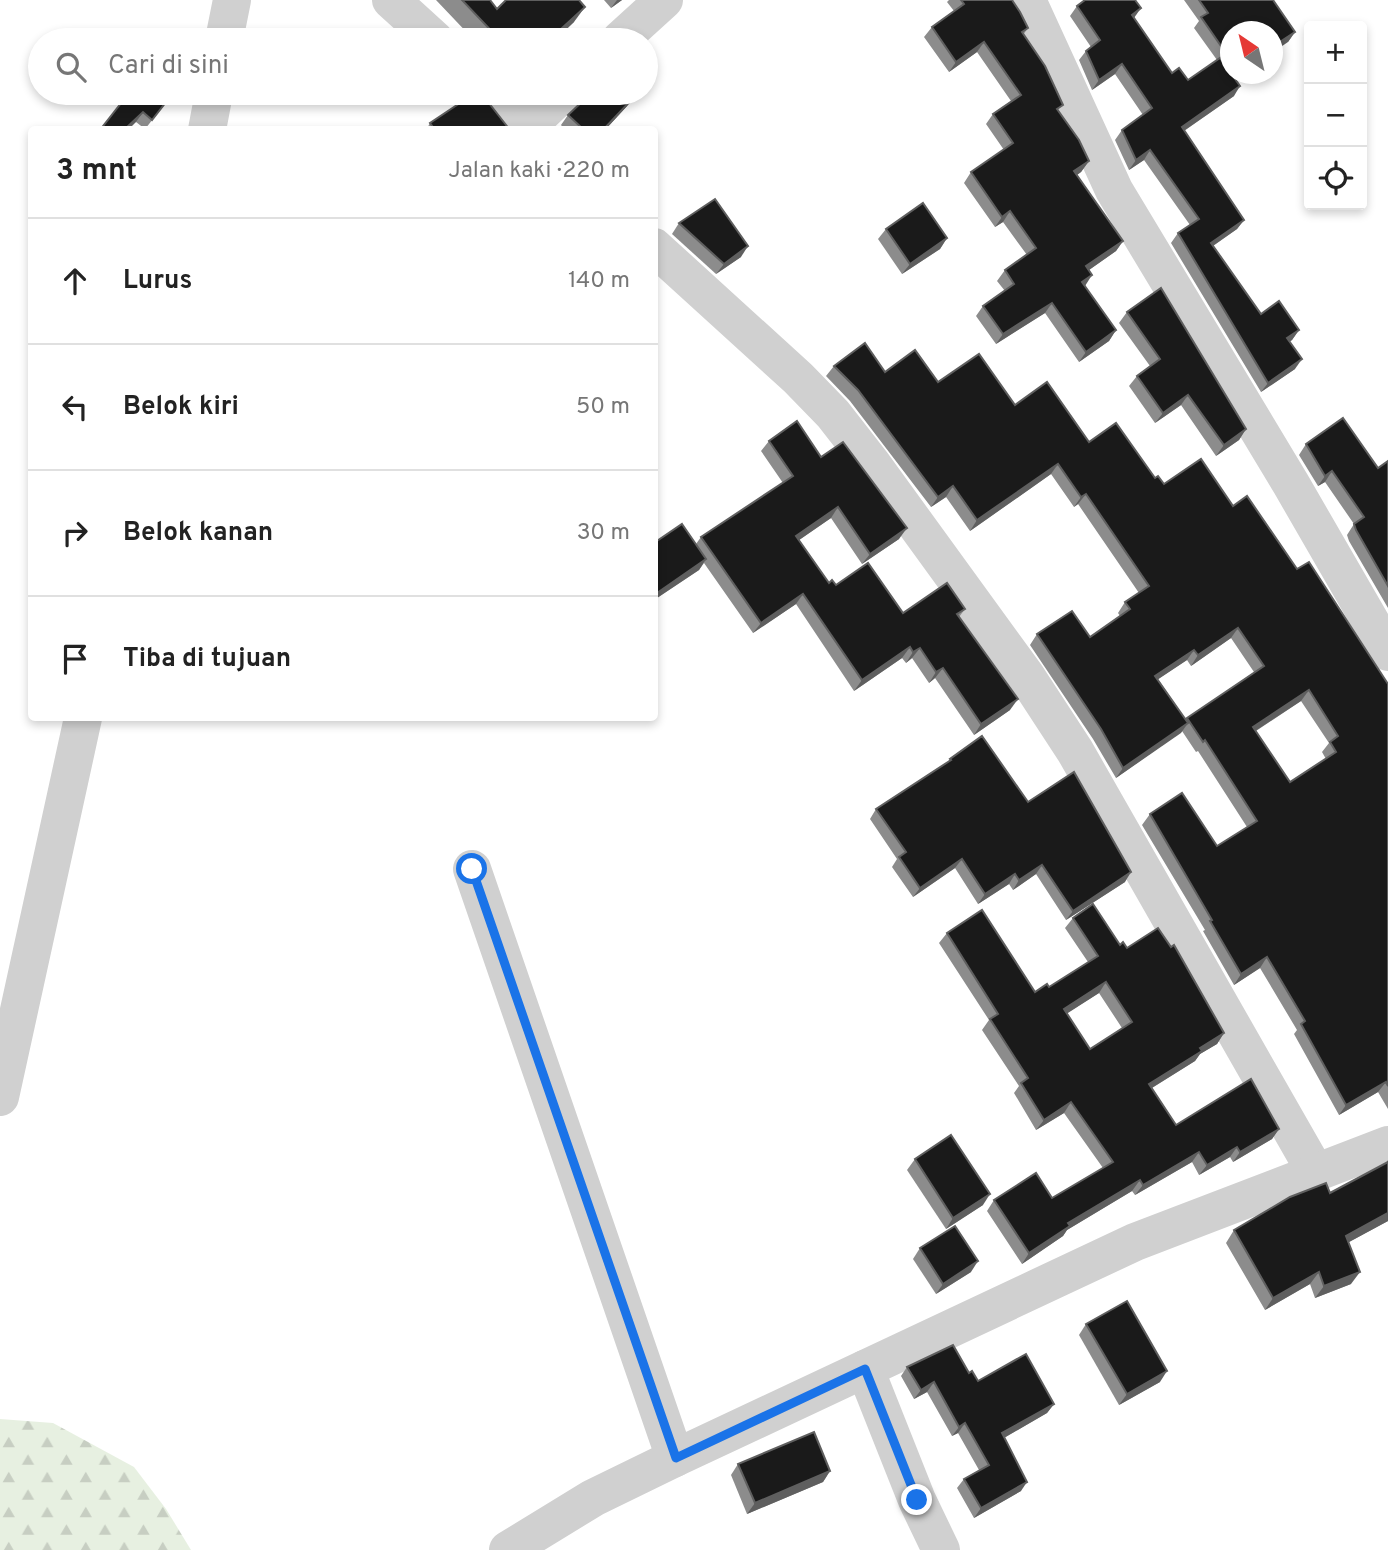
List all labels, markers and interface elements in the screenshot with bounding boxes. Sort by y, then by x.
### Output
north arrow [1220,21,1283,84]
map controls [1304,21,1367,210]
button: + [1304,21,1367,84]
search box [28,28,658,105]
icon: search [52,48,90,86]
text: Cari di sini [108,50,229,83]
button: − [1304,84,1367,147]
button: locate [1304,147,1367,210]
text: 3 mnt [56,153,137,190]
text: Jalan kaki · 220 m [448,157,630,186]
icon: ahead [56,262,94,300]
text: Lurus [123,265,192,298]
text: 140 m [568,267,630,296]
icon: left [56,388,94,426]
text: Belok kiri [123,391,239,424]
text: 50 m [576,393,630,422]
icon: right [56,514,94,552]
text: Belok kanan [123,517,273,550]
text: 30 m [577,519,630,548]
icon: arrive [56,640,94,678]
text: Tiba di tujuan [123,643,291,676]
route start [456,853,487,884]
route end [901,1484,932,1515]

